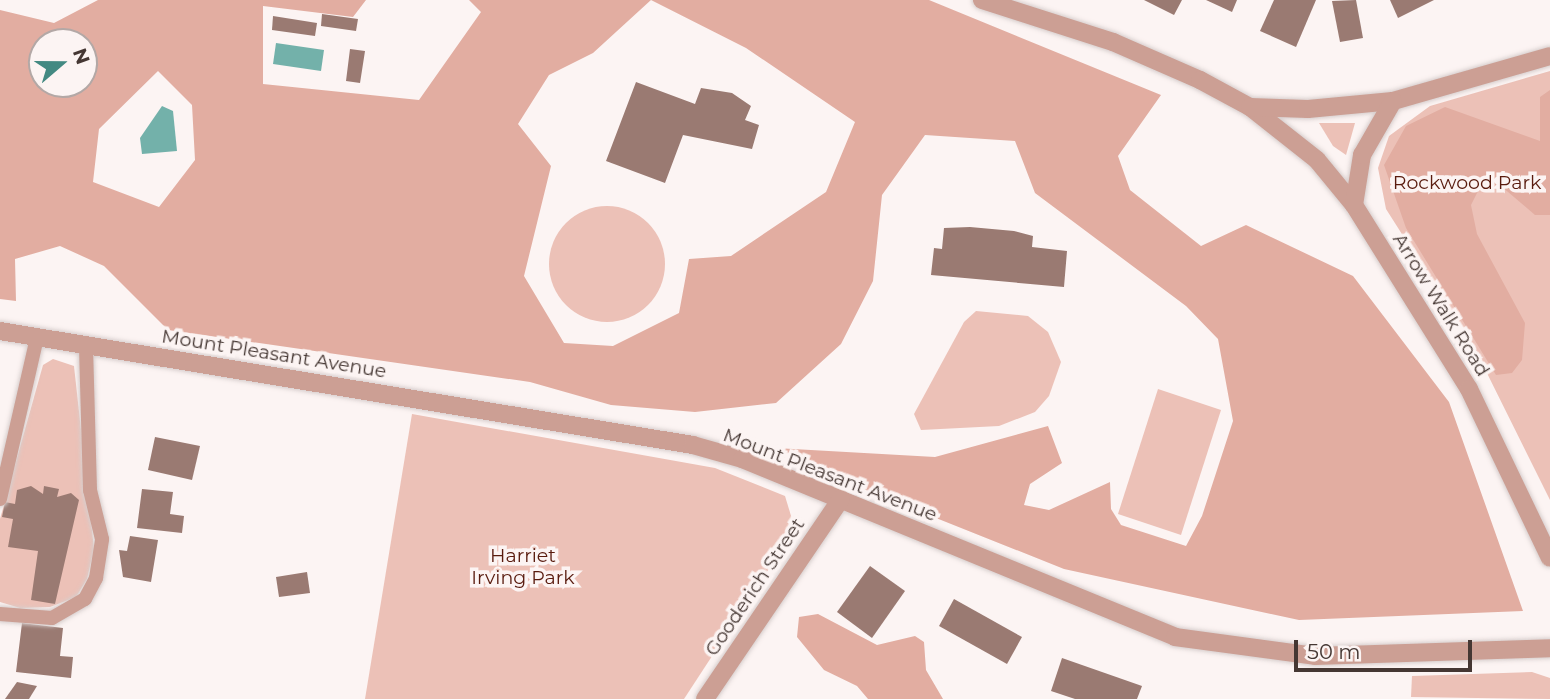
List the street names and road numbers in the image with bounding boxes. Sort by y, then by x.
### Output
street label: Arrow Walk Road [1388,229,1494,381]
street label: Mount Pleasant Avenue [160,325,388,383]
street label: Mount Pleasant Avenue [720,424,940,526]
street label: Gooderich Street [700,514,810,660]

